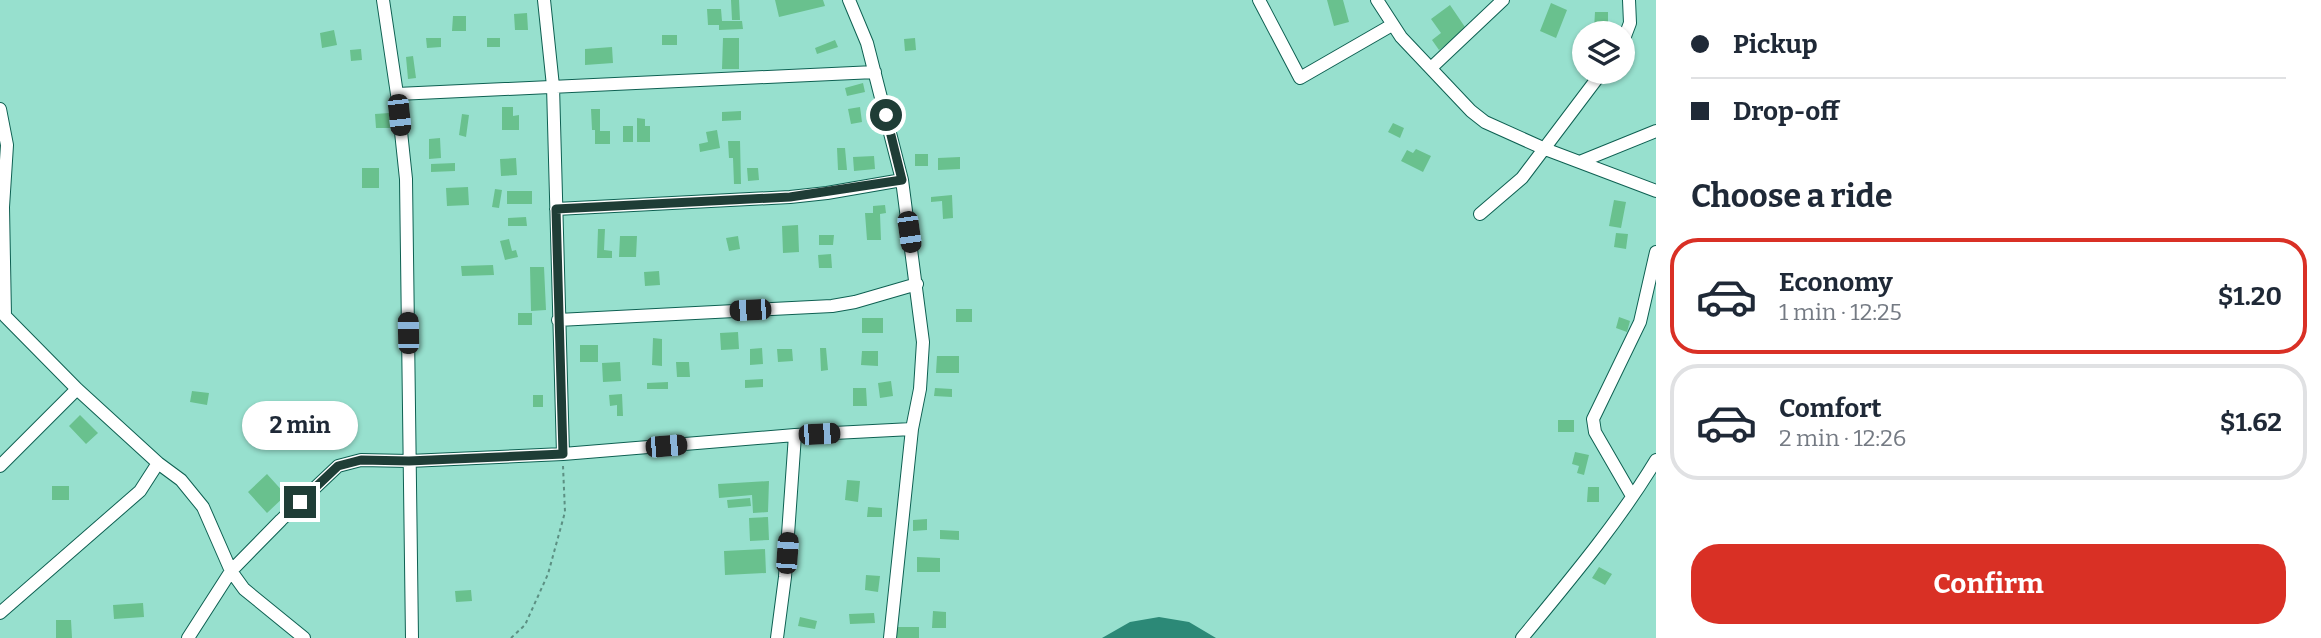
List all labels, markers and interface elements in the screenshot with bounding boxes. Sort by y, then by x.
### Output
map controls [1572,21,1635,84]
button: layers [1572,21,1635,84]
text: Pickup [1733,29,1818,60]
car [387,93,412,137]
text: Drop-off [1733,96,1839,127]
route start [870,99,902,131]
text: Choose a ride [1691,177,1892,215]
car [896,210,923,254]
icon: car [1695,265,1758,328]
text: Economy [1779,267,1893,298]
text: $1.20 [2218,281,2282,312]
car [729,298,772,322]
text: 1 min · 12:25 [1779,298,1902,326]
car [398,312,419,354]
icon: car [1695,391,1758,454]
text: Comfort [1779,393,1882,424]
callout: 2 min [242,400,358,449]
text: $1.62 [2220,407,2282,438]
text: 2 min [269,411,331,439]
car [798,422,841,446]
text: 2 min · 12:26 [1779,424,1906,452]
car [645,434,688,458]
route end [284,486,316,518]
car [776,531,799,575]
button: Confirm [1691,544,2286,624]

